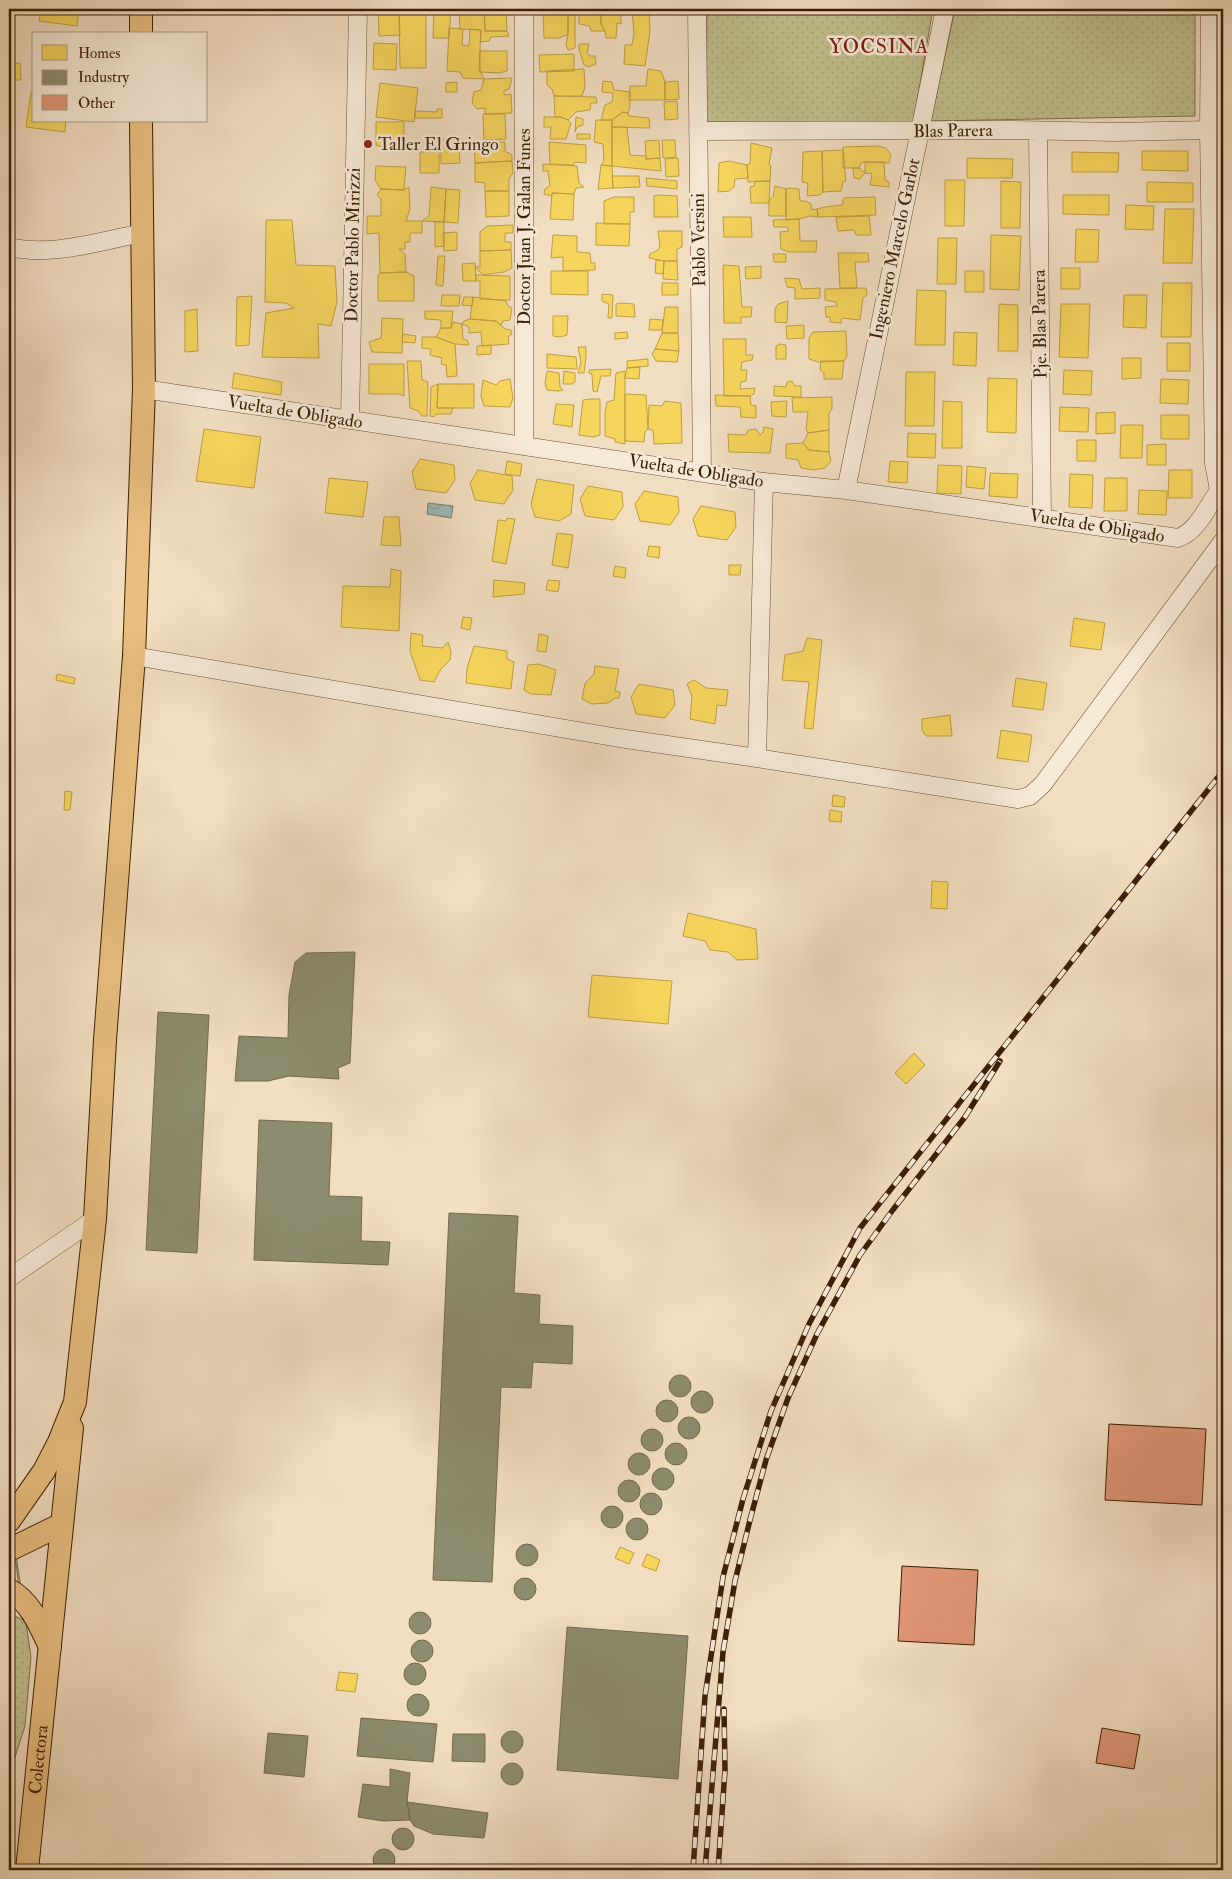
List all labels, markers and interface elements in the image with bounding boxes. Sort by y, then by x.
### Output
legend [32,32,208,122]
district label: YOCSINA [829,34,929,59]
text: Homes [78,44,120,63]
text: Industry [78,68,129,87]
text: Other [78,94,115,113]
street label: Blas Parera [913,119,994,143]
street label: Doctor Juan J. Galan Funes [513,128,536,326]
place label: Taller El Gringo [378,133,499,156]
marker: Taller El Gringo [362,138,374,150]
street label: Ingeniero Marcelo Garlot [865,156,925,342]
street label: Doctor Pablo Mirizzi [340,167,366,323]
street label: Pablo Versini [687,193,711,287]
street label: Pje. Blas Parera [1028,269,1052,379]
street label: Vuelta de Obligado [226,390,365,434]
street label: Vuelta de Obligado [627,449,766,493]
street label: Vuelta de Obligado [1028,504,1167,548]
street label: Colectora [23,1723,53,1795]

